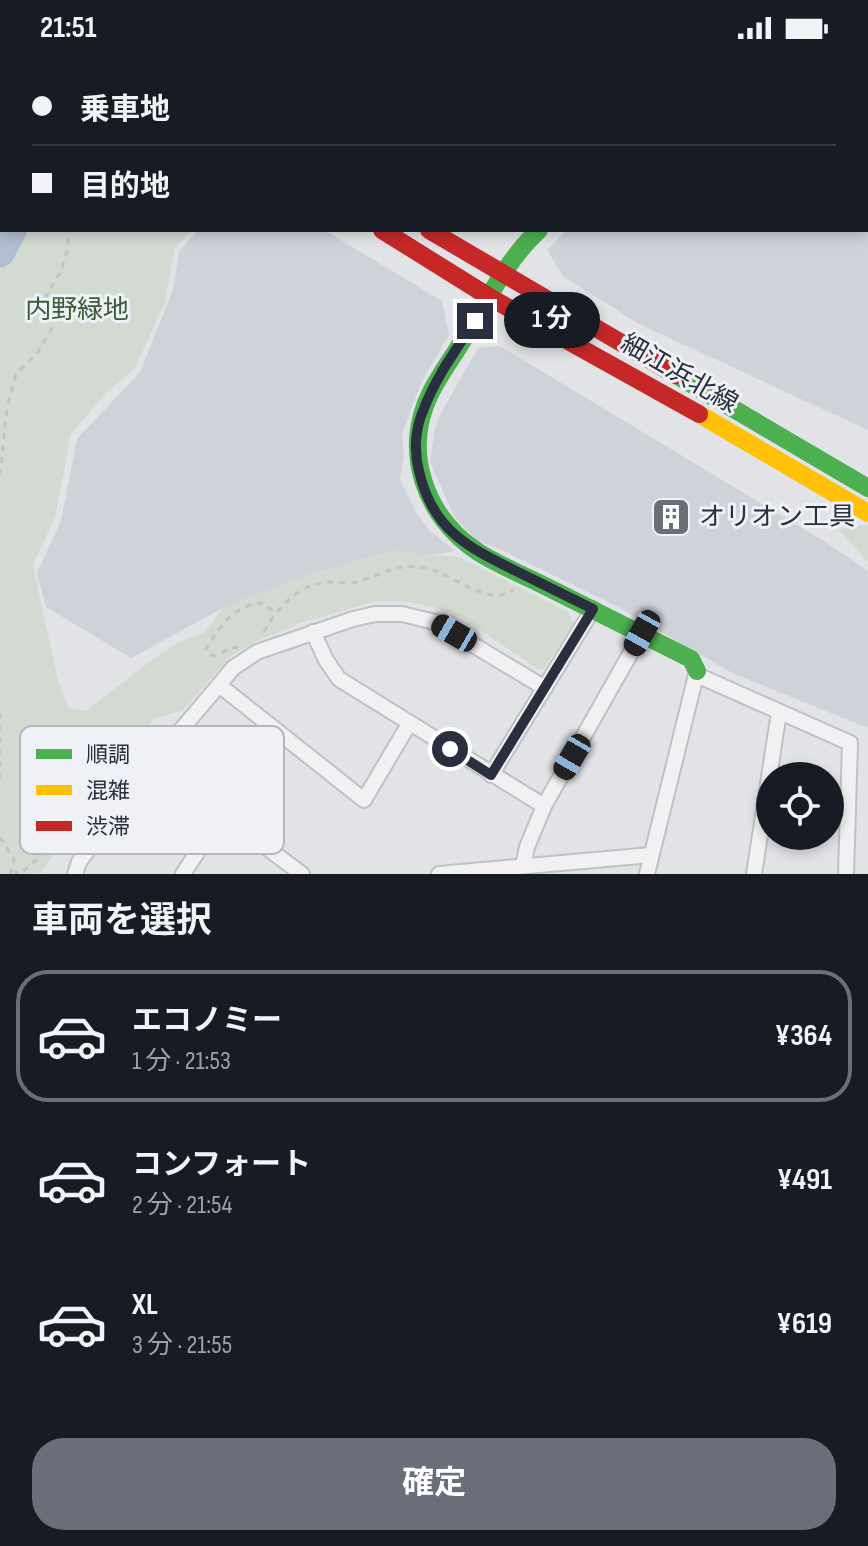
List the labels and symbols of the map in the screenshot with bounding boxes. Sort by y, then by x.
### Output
callout: 1 分 [503,293,599,349]
park label: 内野緑地 [25,295,129,326]
route end [457,303,493,339]
street label: 細江浜北線 [615,328,743,420]
building icon: オリオン工具 [650,496,692,538]
place label: オリオン工具 [699,502,855,533]
car [620,606,664,660]
car [427,611,481,655]
legend [20,726,284,854]
car [550,730,594,784]
route start [432,731,468,767]
text: 順調 [86,742,130,769]
text: 混雑 [86,778,130,805]
text: 渋滞 [86,814,130,841]

